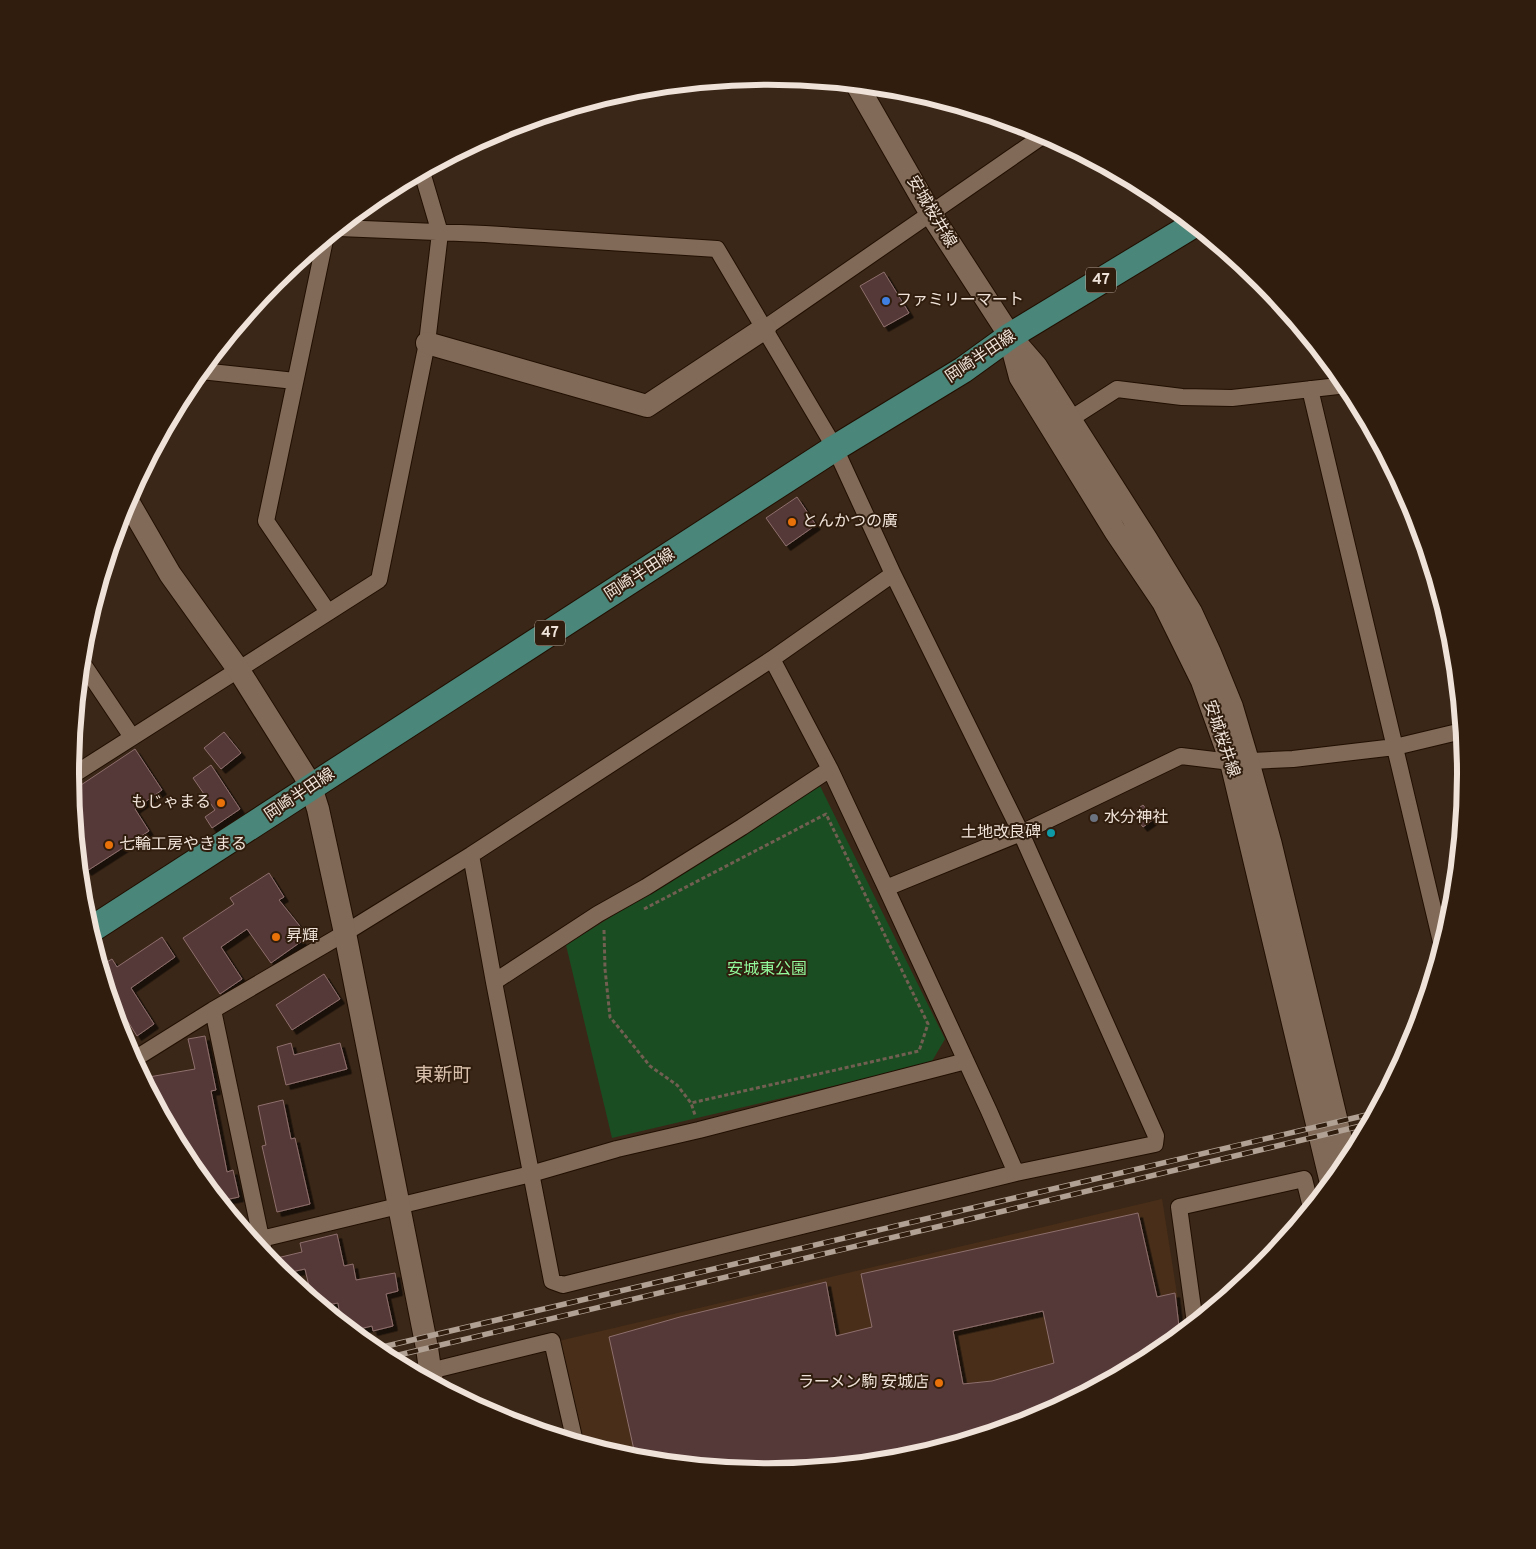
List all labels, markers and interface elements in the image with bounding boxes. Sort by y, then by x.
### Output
street label: 安城桜井線 [902,173,960,251]
road number: 47 [1086,268,1116,292]
place label: ファミリーマート [896,291,1024,311]
marker: ファミリーマート [880,295,892,307]
street label: 岡崎半田線 [942,326,1020,388]
place label: とんかつの廣 [802,512,898,532]
marker: とんかつの廣 [786,516,798,528]
street label: 岡崎半田線 [601,545,679,605]
road number: 47 [535,620,565,646]
street label: 安城桜井線 [1199,698,1243,780]
street label: 岡崎半田線 [261,764,339,826]
place label: もじゃまる [131,793,211,813]
marker: もじゃまる [215,797,227,809]
place label: 水分神社 [1104,808,1168,828]
marker: 水分神社 [1088,812,1100,824]
place label: 土地改良碑 [961,823,1041,843]
marker: 土地改良碑 [1045,827,1057,839]
place label: 七輪工房やきまる [119,835,247,855]
marker: 七輪工房やきまる [103,839,115,851]
place label: 昇輝 [286,927,318,947]
marker: 昇輝 [270,931,282,943]
park label: 安城東公園 [727,960,807,980]
district label: 東新町 [414,1064,472,1088]
place label: ラーメン駒 安城店 [798,1373,929,1393]
marker: ラーメン駒 安城店 [933,1377,945,1389]

